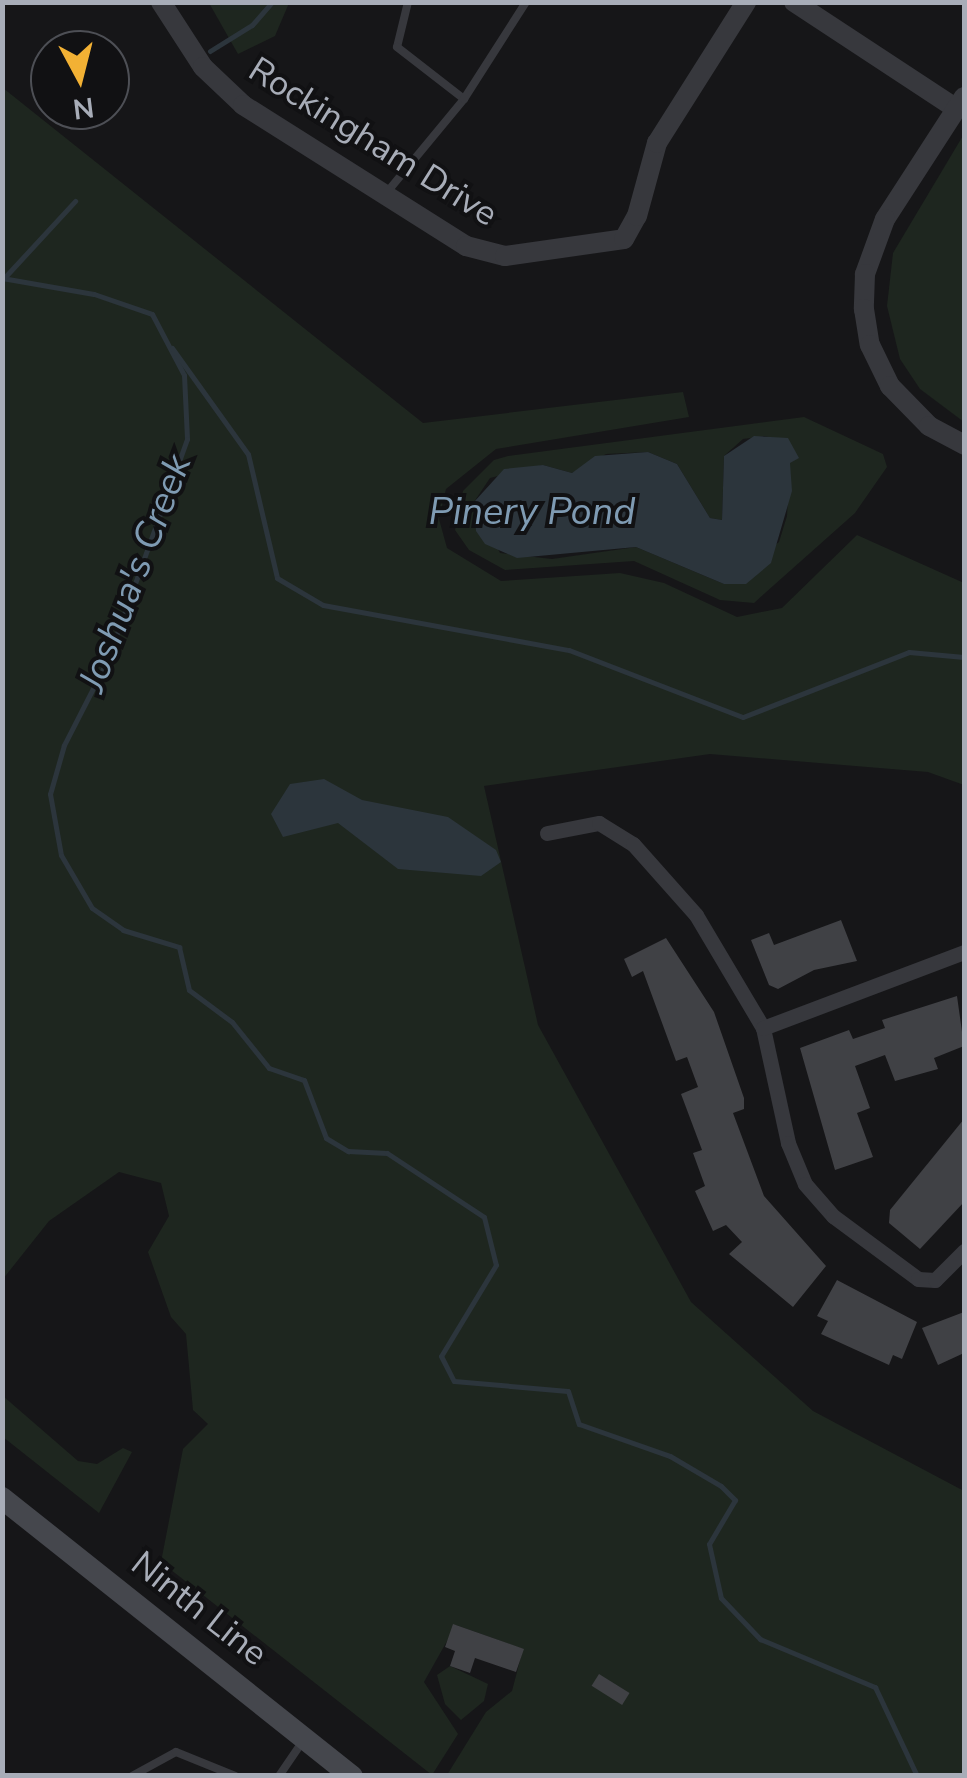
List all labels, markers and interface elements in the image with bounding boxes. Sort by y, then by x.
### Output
north arrow [30,30,130,130]
street label: Rockingham Drive [241,49,505,235]
text: N [71,88,96,128]
water label: Joshua's Creek [69,448,201,698]
water label: Pinery Pond [429,489,635,535]
street label: Ninth Line [123,1543,275,1675]

